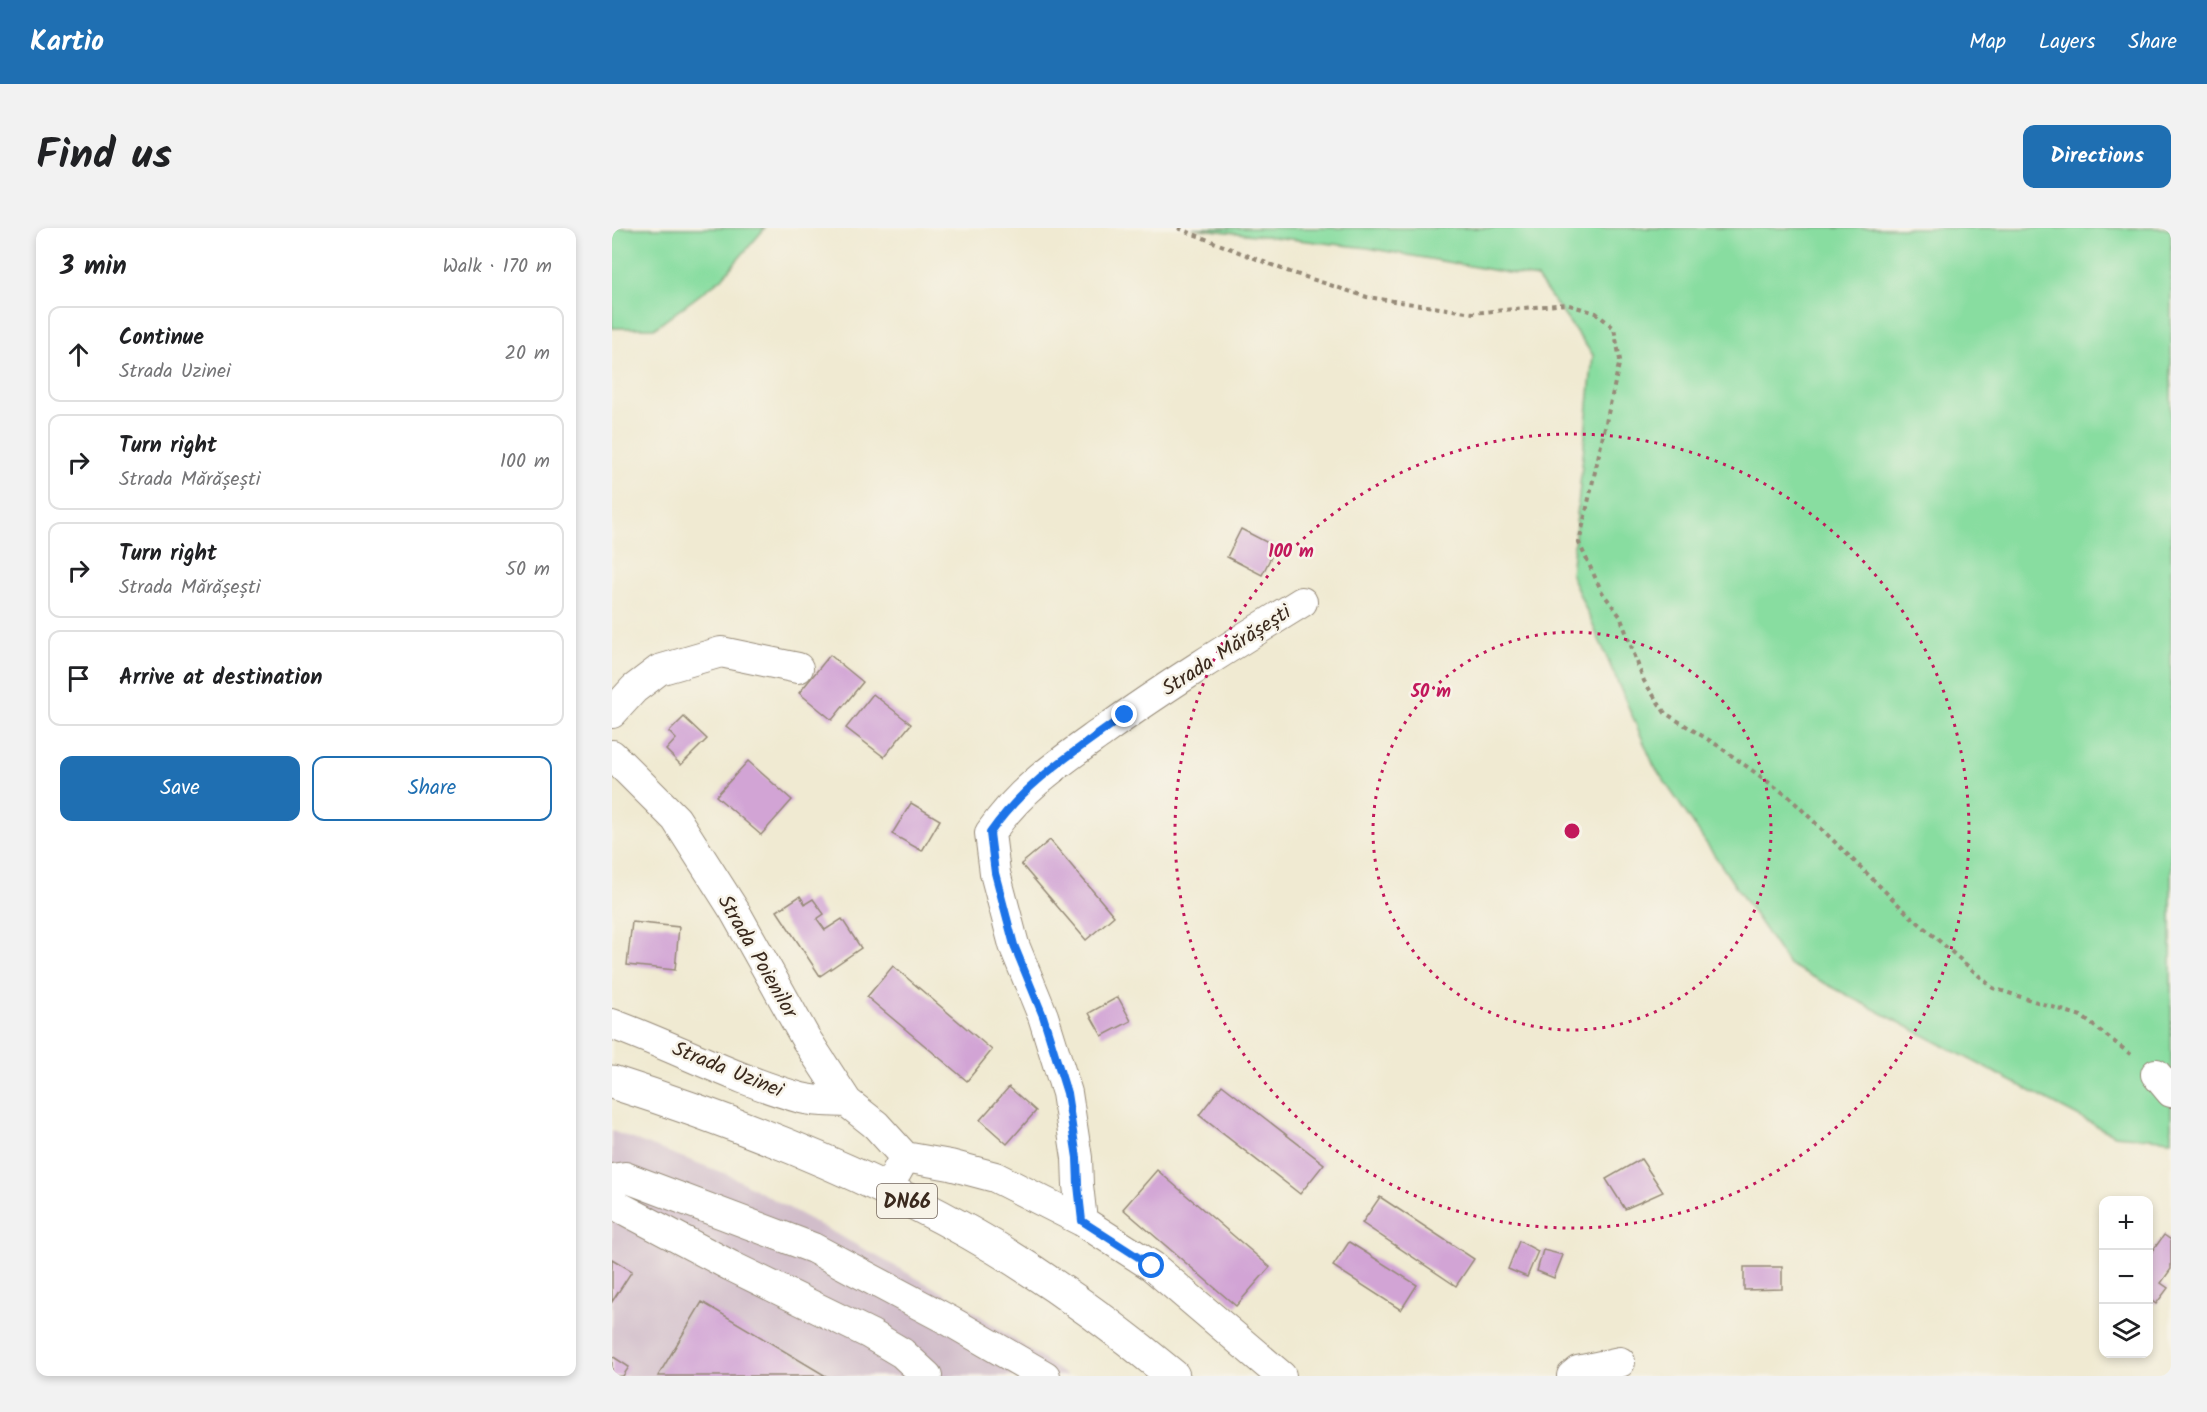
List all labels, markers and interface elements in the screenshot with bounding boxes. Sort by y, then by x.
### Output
text: Kartio [30,20,104,65]
text: Map [1969,26,2006,59]
text: Layers [2039,26,2095,59]
text: Share [2128,26,2177,59]
text: Find us [36,123,172,190]
button: Directions [2023,125,2171,188]
text: 3 min [60,246,127,288]
text: Walk · 170 m [442,251,552,283]
text: Continue [119,321,204,356]
icon: ahead [62,338,95,371]
text: 20 m [504,338,550,370]
text: Strada Uzinei [119,356,231,388]
text: Turn right [119,429,217,464]
icon: right [62,446,95,479]
text: 100 m [500,446,550,478]
text: Strada Mărășești [119,464,261,496]
text: Turn right [119,537,217,572]
text: 100 m [1268,538,1314,567]
icon: right [62,554,95,587]
text: 50 m [505,554,550,586]
text: Strada Mărășești [119,572,261,604]
street label: Strada Mărășești [1156,596,1299,706]
text: Arrive at destination [119,661,322,696]
icon: arrive [62,662,95,695]
text: 50 m [1410,678,1451,707]
route end [1111,701,1137,727]
button: Save [60,756,300,821]
button: Share [312,756,552,821]
centre of rings [1562,821,1582,841]
street label: Strada Poienilor [708,889,806,1026]
street label: Strada Uzinei [667,1033,789,1108]
road number: DN66 [877,1184,937,1218]
map controls [2099,1196,2153,1358]
button: + [2099,1196,2153,1250]
button: − [2099,1250,2153,1304]
route start [1138,1252,1164,1278]
button: layers [2099,1304,2153,1358]

